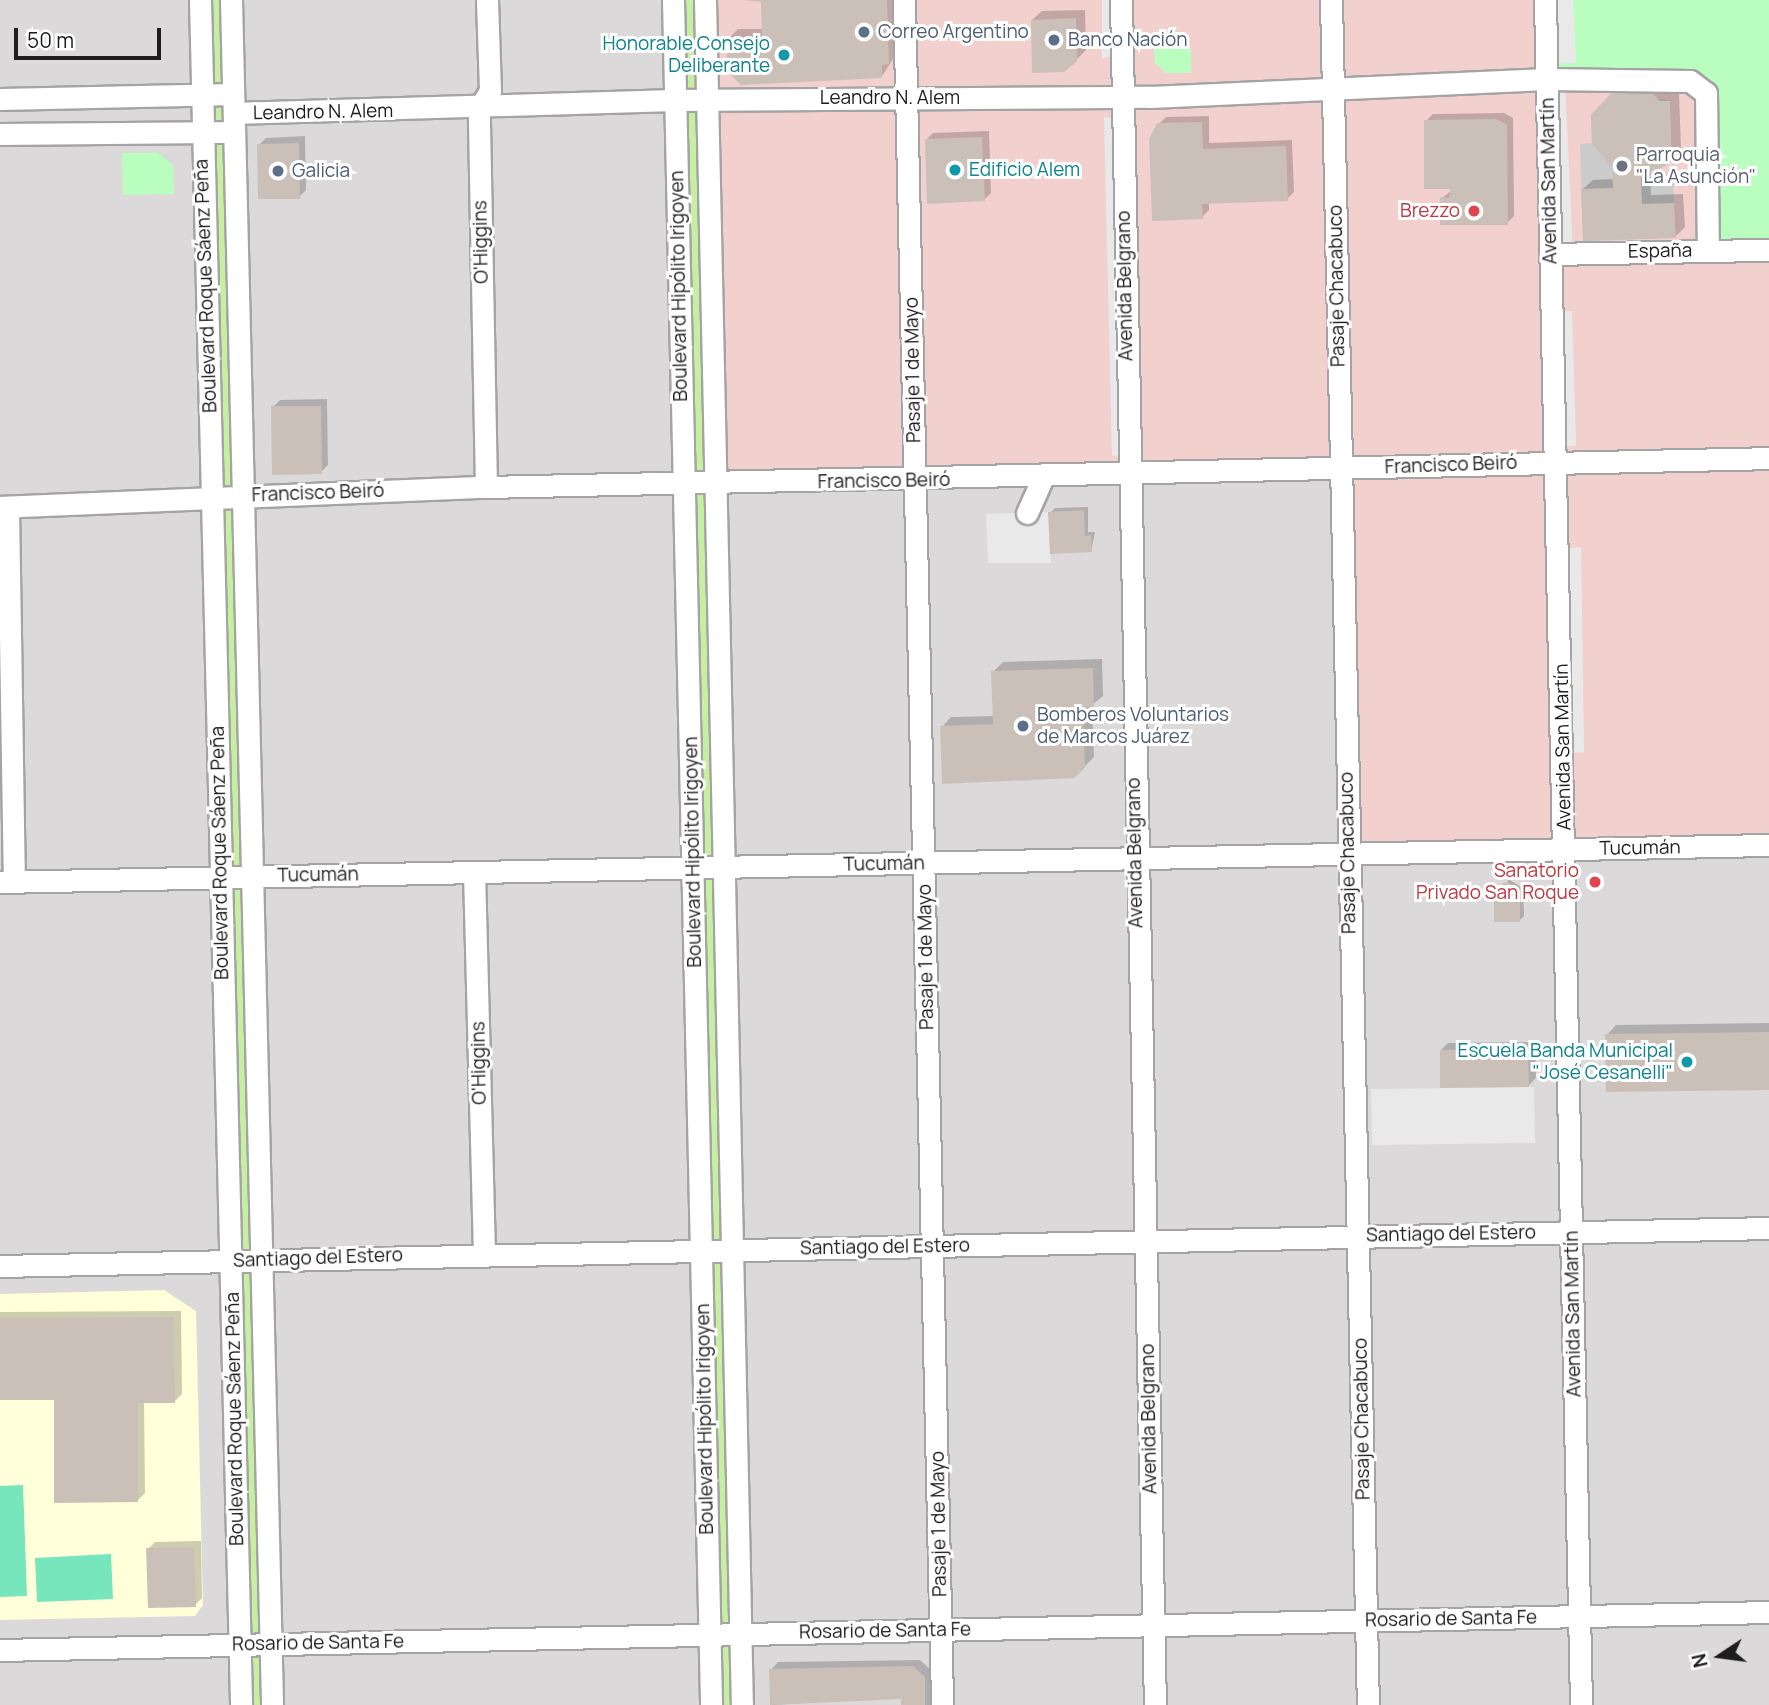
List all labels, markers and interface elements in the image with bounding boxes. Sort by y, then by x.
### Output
scale bar [18,14,164,58]
place label: Correo Argentino [878,21,1029,43]
marker: Correo Argentino [856,24,872,40]
text: 50 m [27,26,74,54]
place label: Banco Nación [1068,29,1187,51]
marker: Banco Nación [1046,32,1062,48]
place label: Honorable Consejo Deliberante [602,33,770,77]
marker: Honorable Consejo Deliberante [776,47,792,63]
street label: Leandro N. Alem [820,87,960,109]
street label: Avenida San Martín [1536,97,1562,265]
street label: Leandro N. Alem [253,99,393,125]
place label: Parroquia "La Asunción" [1636,144,1756,188]
marker: Parroquia "La Asunción" [1614,158,1630,174]
street label: Boulevard Roque Sáenz Peña [190,159,222,413]
place label: Edificio Alem [969,159,1080,181]
place label: Galicia [292,160,350,182]
marker: Edificio Alem [947,162,963,178]
marker: Galicia [270,163,286,179]
street label: Boulevard Hipólito Irigoyen [666,170,692,402]
street label: O'Higgins [469,200,493,284]
place label: Brezzo [1400,200,1460,222]
marker: Brezzo [1466,203,1482,219]
street label: Pasaje Chacabuco [1324,205,1350,367]
street label: Avenida Belgrano [1112,210,1138,362]
street label: España [1628,239,1692,263]
street label: Pasaje 1 de Mayo [900,297,926,443]
street label: Francisco Beiró [1384,451,1518,479]
street label: Francisco Beiró [817,468,951,494]
street label: Francisco Beiró [251,479,385,507]
street label: Avenida San Martín [1550,663,1576,831]
place label: Bomberos Voluntarios de Marcos Juárez [1037,704,1229,748]
marker: Bomberos Voluntarios de Marcos Juárez [1015,718,1031,734]
street label: Boulevard Roque Sáenz Peña [206,726,234,980]
street label: Boulevard Hipólito Irigoyen [680,736,706,968]
street label: Pasaje Chacabuco [1335,772,1361,934]
street label: Avenida Belgrano [1122,777,1148,929]
street label: Tucumán [1599,836,1681,860]
street label: Tucumán [843,852,925,876]
place label: Sanatorio Privado San Roque [1416,860,1579,904]
street label: Tucumán [277,863,359,887]
marker: Sanatorio Privado San Roque [1585,872,1605,892]
street label: Pasaje 1 de Mayo [913,884,939,1030]
street label: O'Higgins [467,1021,491,1105]
place label: Escuela Banda Municipal "José Cesanelli" [1458,1040,1673,1084]
marker: Escuela Banda Municipal "José Cesanelli" [1679,1054,1695,1070]
street label: Santiago del Estero [1366,1221,1536,1247]
street label: Avenida San Martín [1560,1230,1586,1398]
street label: Santiago del Estero [800,1234,970,1260]
street label: Santiago del Estero [233,1244,403,1272]
street label: Boulevard Roque Sáenz Peña [221,1292,249,1546]
street label: Boulevard Hipólito Irigoyen [692,1303,718,1535]
street label: Pasaje Chacabuco [1349,1338,1375,1500]
street label: Avenida Belgrano [1136,1343,1162,1495]
street label: Pasaje 1 de Mayo [926,1451,952,1597]
street label: Rosario de Santa Fe [1365,1606,1537,1632]
street label: Rosario de Santa Fe [799,1618,971,1644]
north arrow [1685,1621,1755,1691]
street label: Rosario de Santa Fe [232,1630,404,1656]
text: N [1685,1651,1714,1670]

